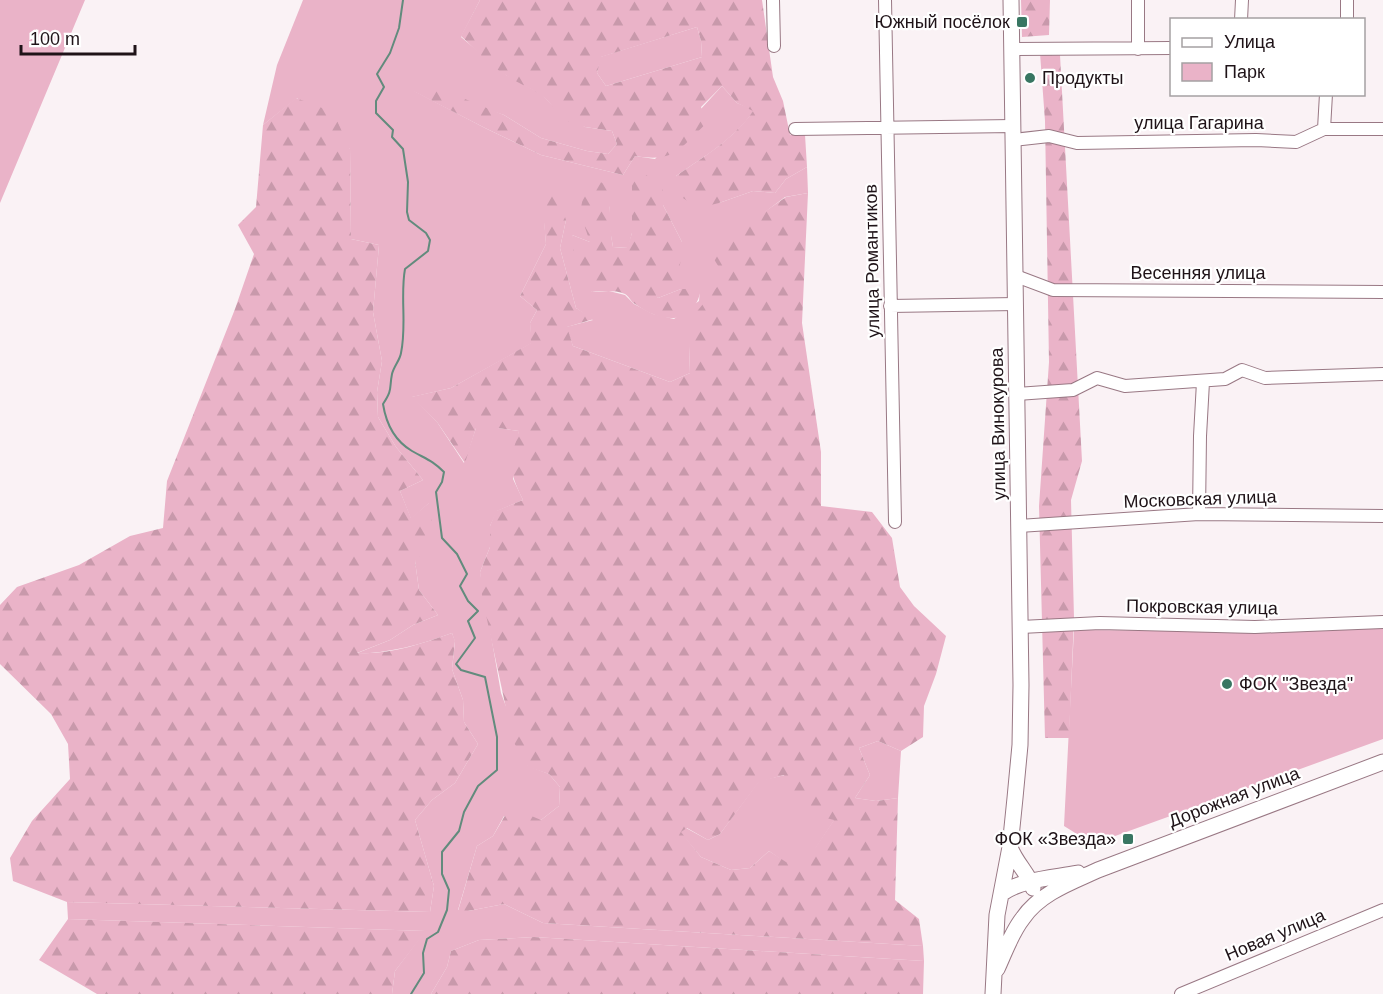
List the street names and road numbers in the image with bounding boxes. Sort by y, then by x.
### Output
street label: улица Гагарина [1134,113,1265,133]
street label: улица Романтиков [861,184,883,338]
street label: Весенняя улица [1131,263,1266,283]
street label: улица Винокурова [987,346,1009,501]
street label: Московская улица [1123,486,1278,512]
street label: Покровская улица [1126,596,1279,618]
street label: Дорожная улица [1166,763,1303,831]
street label: Новая улица [1222,905,1329,965]

